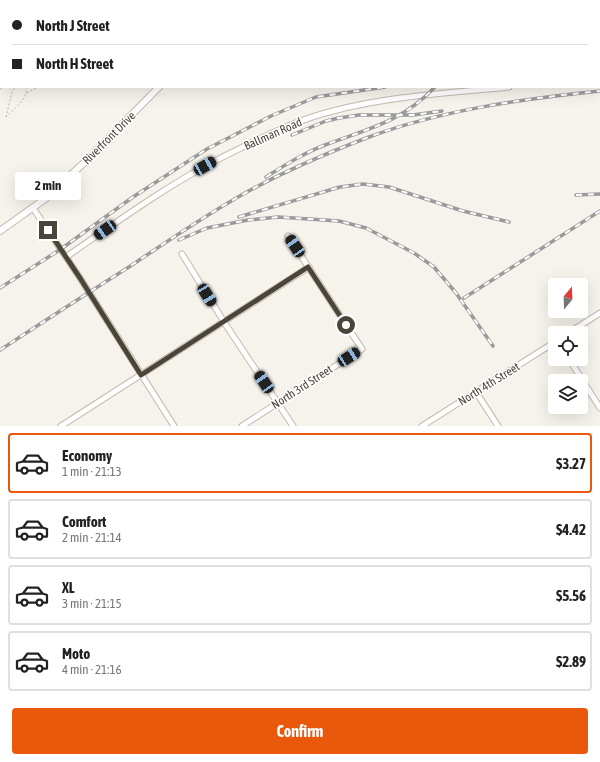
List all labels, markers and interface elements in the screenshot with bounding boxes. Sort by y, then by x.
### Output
text: North J Street [36,17,110,34]
text: North H Street [36,55,114,72]
street label: Riverfront Drive [80,109,138,167]
street label: Ballman Road [242,115,304,153]
car [192,155,218,177]
callout: 2 min [15,172,81,200]
text: 2 min [35,178,61,193]
car [92,218,118,242]
route end [39,221,57,239]
car [283,233,307,259]
north arrow [548,278,588,318]
map controls [548,278,588,414]
car [196,282,218,308]
route start [337,316,355,334]
button: locate [548,326,588,366]
car [336,345,362,369]
street label: North 4th Street [456,359,523,408]
street label: North 3rd Street [269,362,336,412]
car [252,369,276,395]
button: layers [548,374,588,414]
icon: car [14,445,50,481]
text: Economy [62,447,112,464]
text: $3.27 [556,455,586,472]
text: 1 min · 21:13 [62,464,122,479]
icon: car [14,511,50,547]
text: Comfort [62,513,106,530]
text: $4.42 [556,521,586,538]
text: 2 min · 21:14 [62,530,122,545]
icon: car [14,577,50,613]
text: XL [62,579,75,596]
text: $5.56 [556,587,586,604]
text: 3 min · 21:15 [62,596,122,611]
icon: car [14,643,50,679]
text: Moto [62,645,90,662]
text: $2.89 [556,653,586,670]
text: 4 min · 21:16 [62,662,122,677]
button: Confirm [12,708,588,754]

